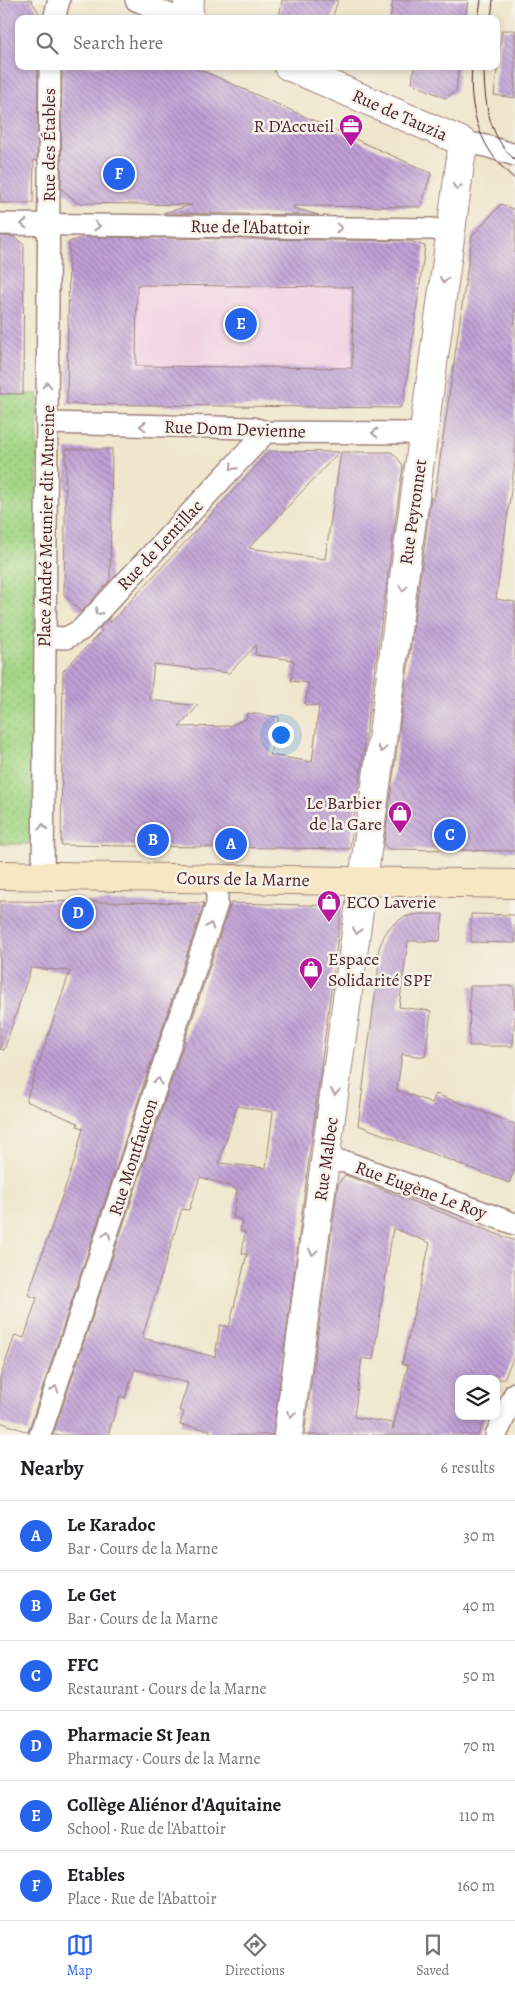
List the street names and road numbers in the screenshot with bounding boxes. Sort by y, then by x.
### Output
street label: Rue de Tauzia [349,83,452,147]
street label: Rue des Étables [37,88,61,202]
street label: Rue de l'Abattoir [190,214,310,240]
street label: Place André Meunier dit Mureine [32,405,60,647]
street label: Rue Dom Devienne [164,415,306,443]
street label: Rue Peyronnet [394,458,432,566]
street label: Rue de Lentillac [112,494,208,596]
street label: Cours de la Marne [176,866,310,892]
street label: Rue Montfaucon [103,1095,163,1219]
street label: Rue Malbec [308,1115,344,1203]
street label: Rue Eugène Le Roy [352,1155,491,1225]

